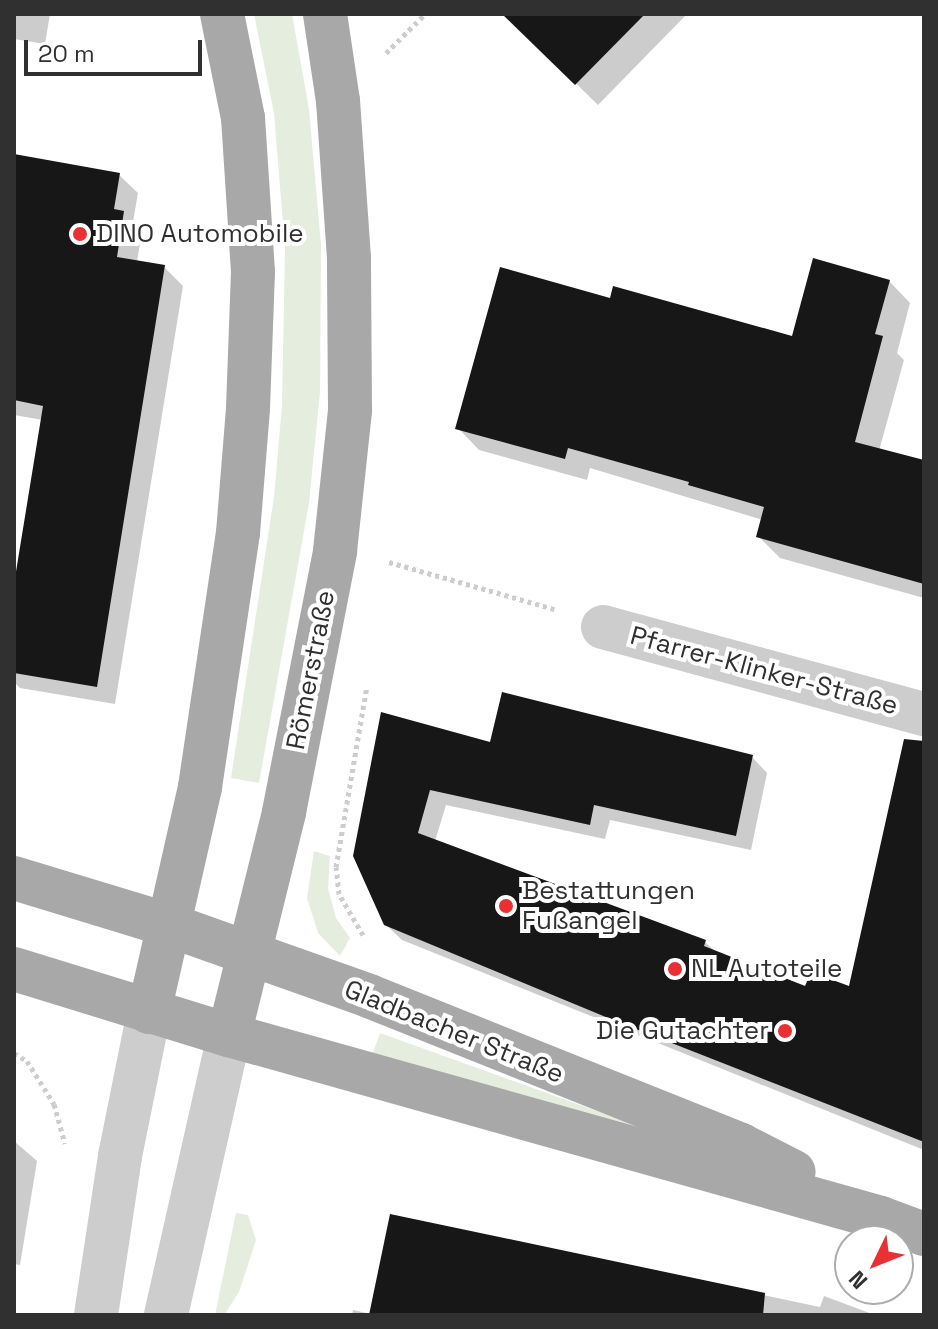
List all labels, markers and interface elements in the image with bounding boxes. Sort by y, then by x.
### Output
scale bar [28,24,206,74]
text: 20 m [38,38,95,69]
place label: DINO Automobile [96,218,304,250]
marker: DINO Automobile [71,225,89,243]
street label: Römerstraße [280,588,342,752]
street label: Pfarrer-Klinker-Straße [627,620,901,722]
place label: Bestattungen Fußangel [522,875,695,936]
marker: Bestattungen Fußangel [497,897,515,915]
place label: NL Autoteile [691,953,844,985]
marker: NL Autoteile [666,960,684,978]
street label: Gladbacher Straße [340,974,568,1090]
place label: Die Gutachter [596,1015,769,1047]
marker: Die Gutachter [776,1022,794,1040]
north arrow [834,1225,914,1305]
text: N [843,1265,873,1295]

